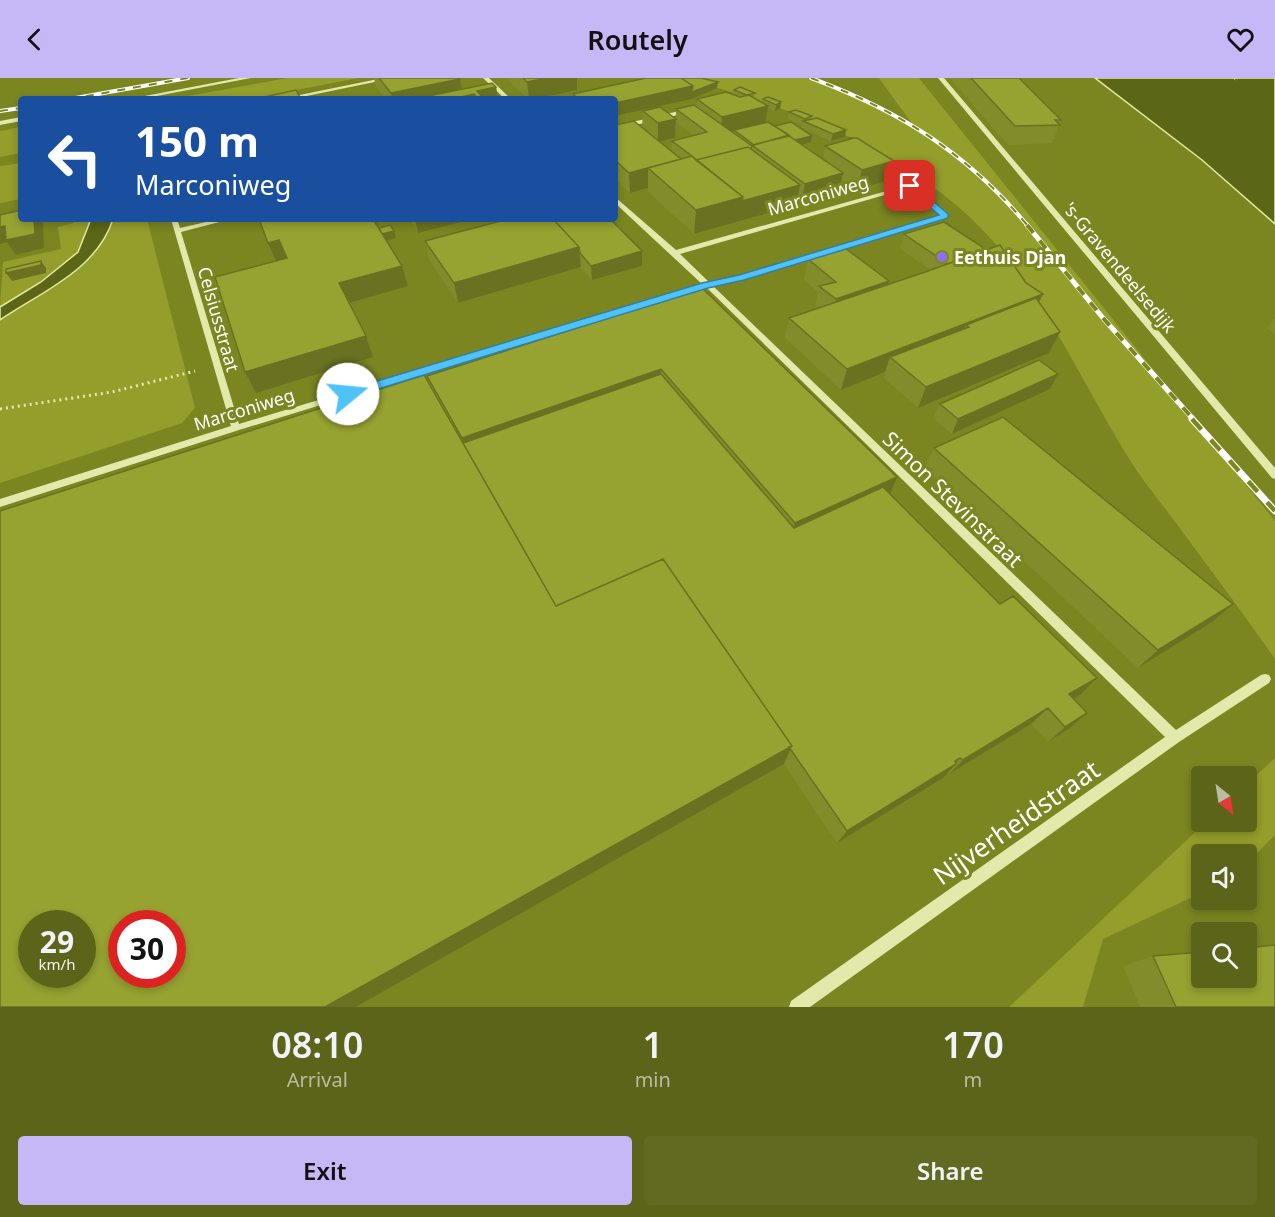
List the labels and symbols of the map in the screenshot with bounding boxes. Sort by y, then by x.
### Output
pin [884,160,935,211]
street label: Marconiweg [765,169,871,221]
street label: 's-Gravendeelsedijk [1058,197,1182,338]
place label: Eethuis Djan [954,245,1066,269]
marker: Eethuis Djan [935,250,949,264]
street label: Celsiusstraat [193,264,246,375]
position arrow [316,362,380,426]
street label: Marconiweg [191,382,297,436]
street label: Simon Stevinstraat [877,425,1029,573]
street label: Nijverheidstraat [925,751,1107,893]
north arrow [1191,766,1257,832]
speed limit sign: 30 [108,910,186,988]

